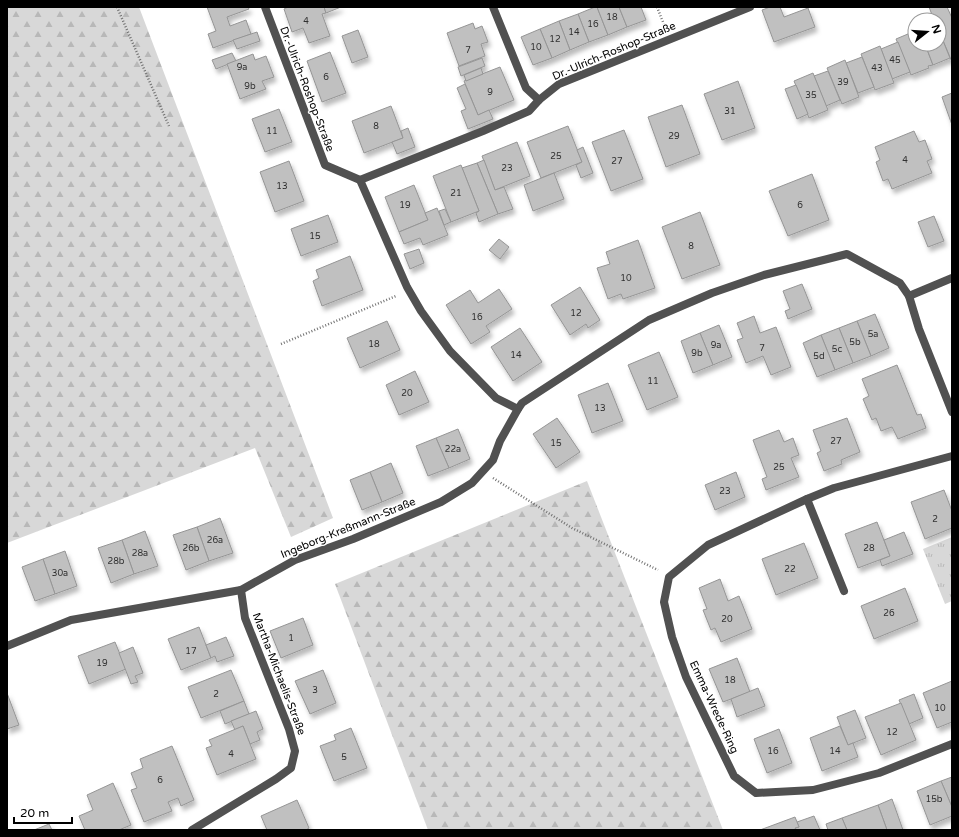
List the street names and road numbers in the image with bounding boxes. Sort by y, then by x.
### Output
street label: Dr.-Ulrich-Roshop-Straße [550,19,678,83]
street label: Dr.-Ulrich-Roshop-Straße [277,25,337,153]
street label: Ingeborg-Kreßmann-Straße [279,495,417,561]
street label: Martha-Michaelis-Straße [250,611,308,737]
street label: Emma-Wrede-Ring [687,658,741,756]

